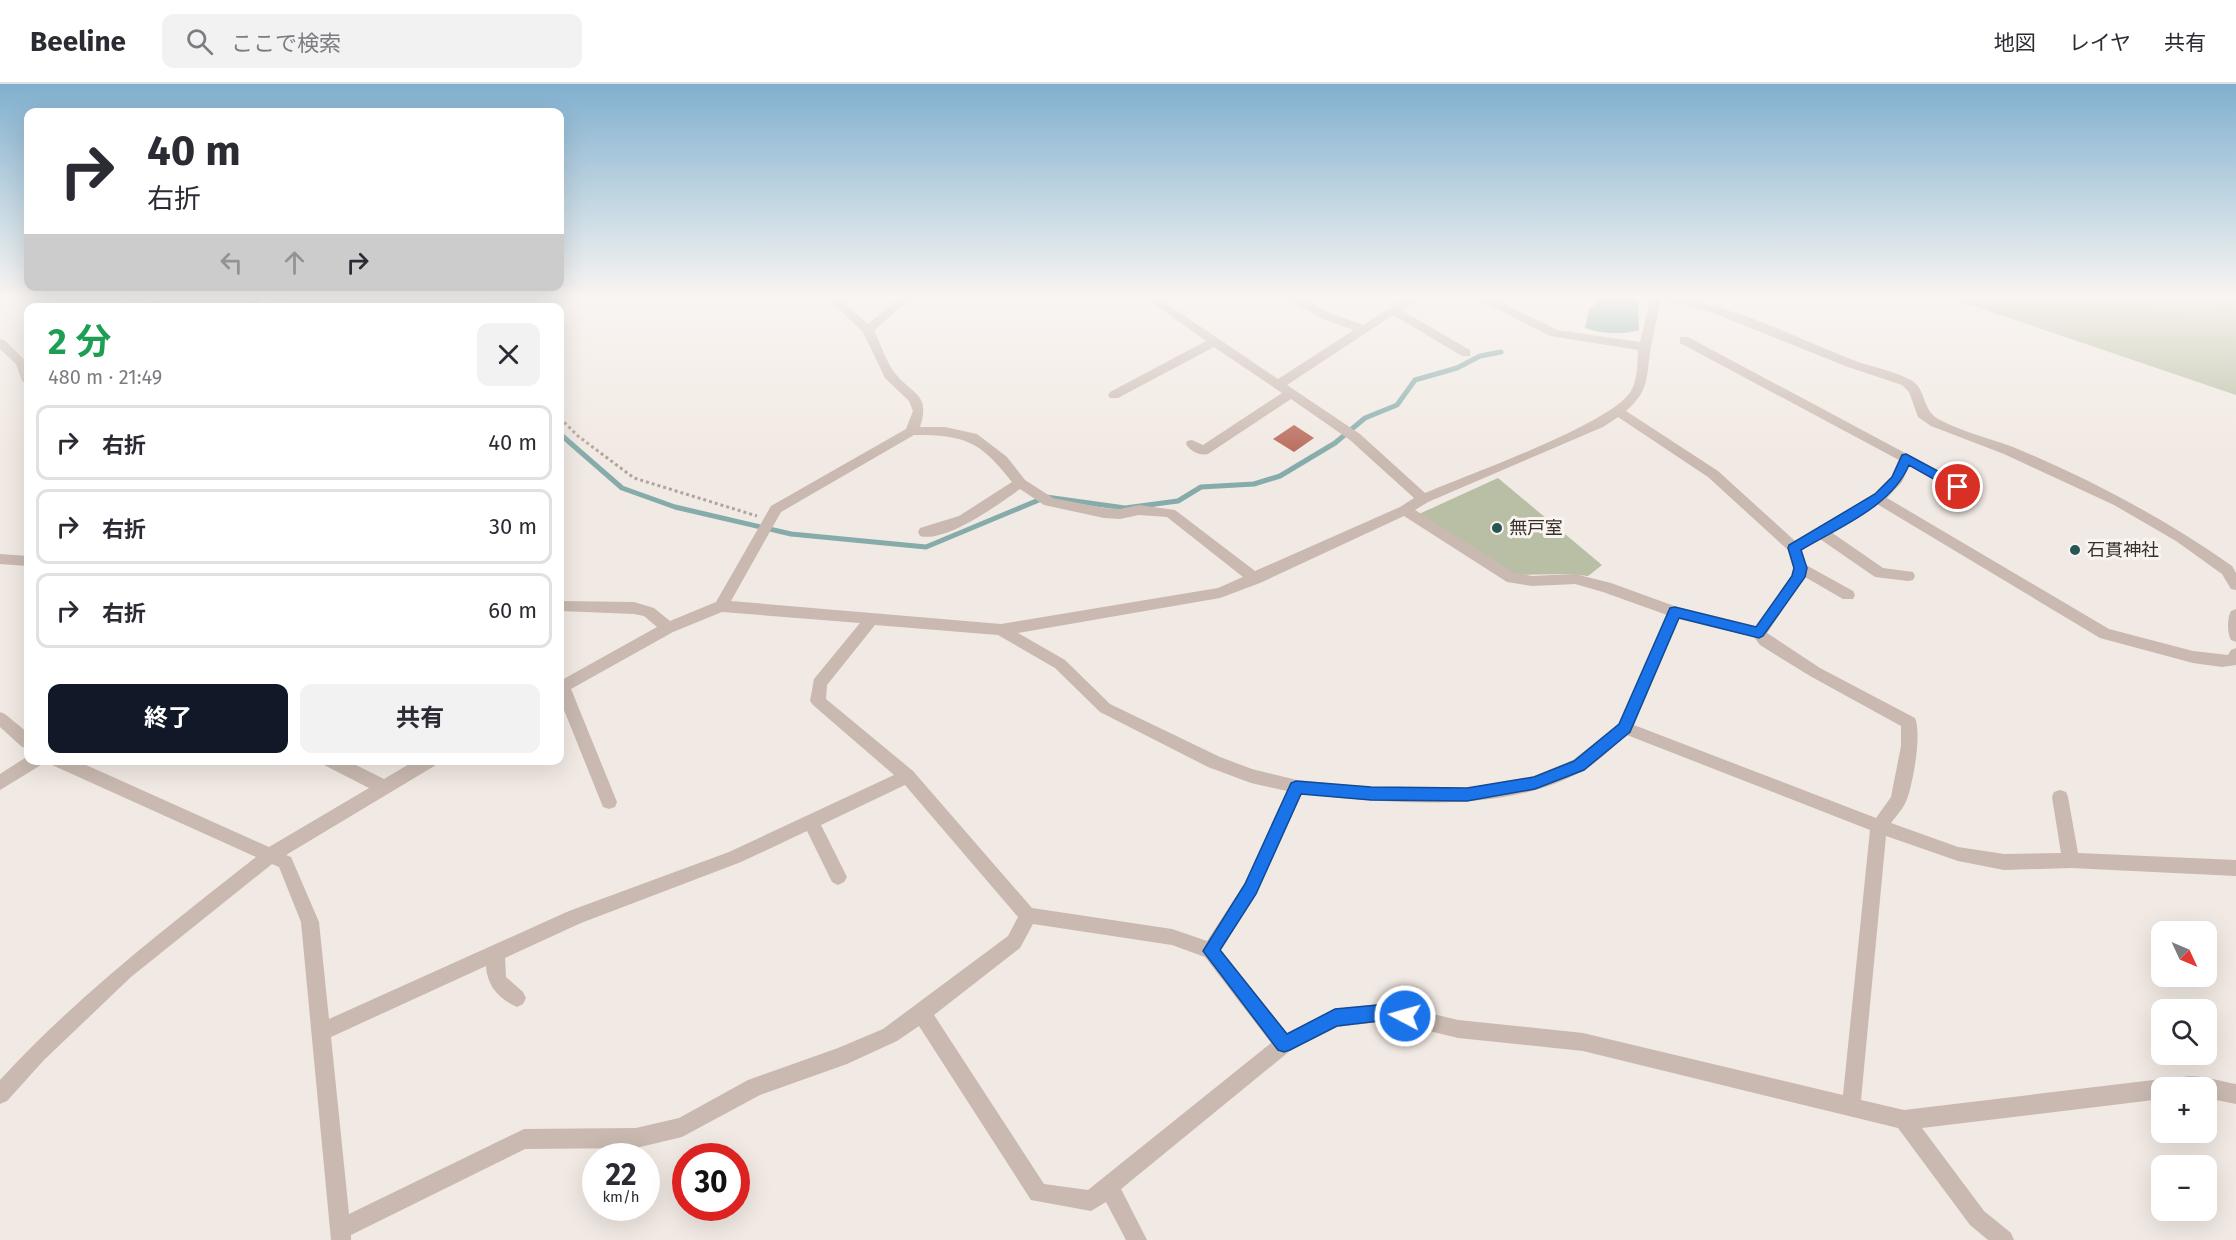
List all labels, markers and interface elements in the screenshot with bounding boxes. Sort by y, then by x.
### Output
search box [162,14,582,68]
text: Beeline [30,25,126,58]
icon: search [183,25,216,58]
text: ここで検索 [231,30,341,57]
text: 地図 [1994,30,2036,56]
text: レイヤ [2069,30,2131,56]
text: 共有 [2164,30,2206,56]
text: 40 m [147,126,241,176]
icon: right [48,132,126,210]
text: 右折 [147,183,201,215]
icon: left [215,246,248,279]
icon: ahead [278,246,311,279]
icon: right [341,246,374,279]
text: 2 分 [48,320,111,364]
button: close [477,323,540,386]
text: 480 m · 21:49 [48,365,162,389]
icon: right [51,426,84,459]
text: 40 m [488,429,537,456]
text: 右折 [102,432,146,459]
pin [1932,461,1983,512]
icon: arrive [1941,470,1974,503]
icon: right [51,510,84,543]
text: 30 m [489,513,537,540]
text: 右折 [102,516,146,543]
place label: 無戸室 [1509,517,1563,539]
marker: 無戸室 [1490,521,1504,535]
place label: 石貫神社 [2087,539,2159,561]
marker: 石貫神社 [2068,543,2082,557]
icon: right [51,594,84,627]
text: 60 m [488,597,537,624]
text: 右折 [102,600,146,627]
button: 終了 [48,684,288,753]
button: 共有 [300,684,540,753]
north arrow [2151,921,2217,987]
map controls [2151,921,2217,1221]
position arrow [1373,984,1437,1048]
button: search [2151,999,2217,1065]
button: + [2151,1077,2217,1143]
speed limit sign: 30 [672,1143,750,1221]
button: − [2151,1155,2217,1221]
text: 22 [605,1157,637,1193]
text: km/h [602,1188,640,1206]

